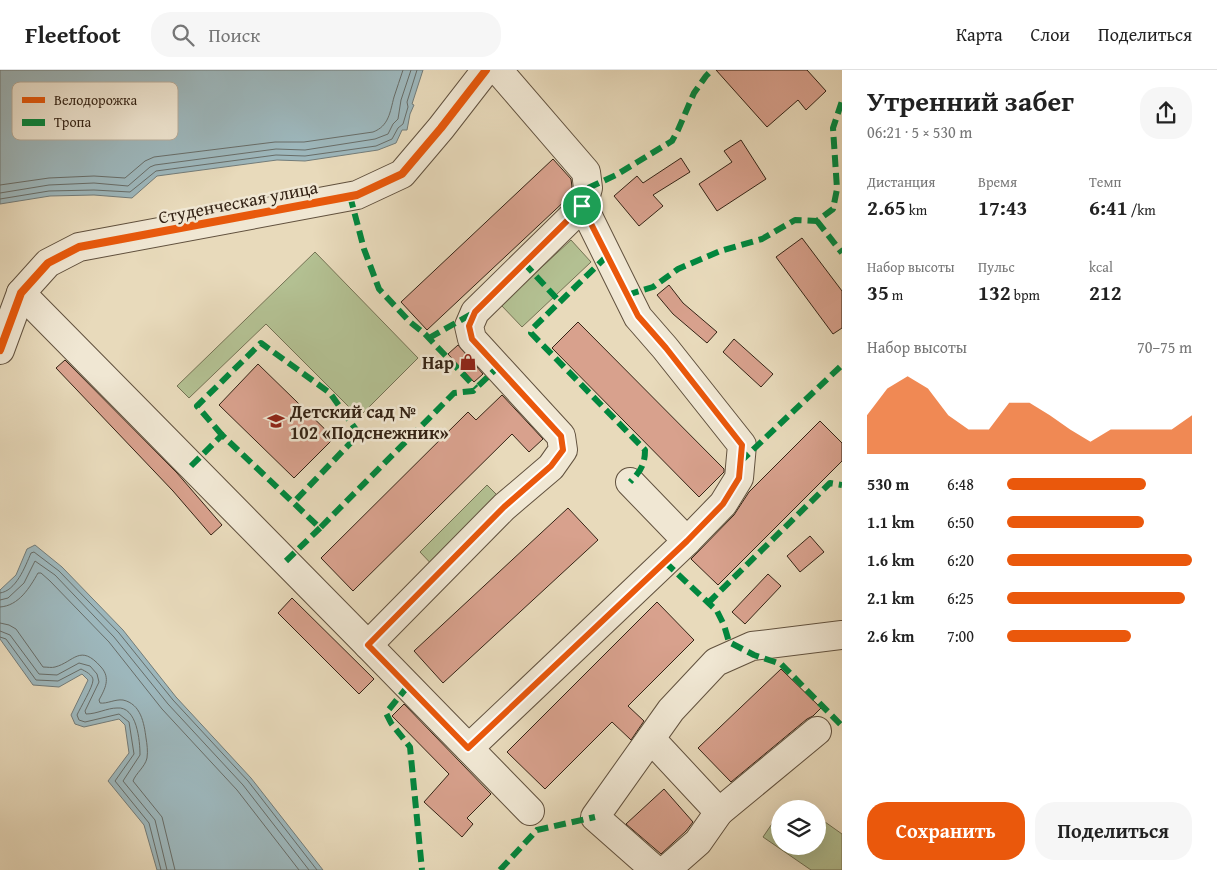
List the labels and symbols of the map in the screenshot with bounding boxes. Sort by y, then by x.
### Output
legend [12,82,178,140]
text: Велодорожка [54,90,137,110]
text: Тропа [54,112,91,132]
street label: Студенческая улица [156,173,321,231]
pin [561,185,603,227]
place label: Нар [422,349,454,376]
shop icon: Нар [458,352,478,372]
place label: Детский сад № 102 «Подснежник» [289,398,449,446]
school or university icon: Детский сад № 102 «Подснежник» [266,411,286,431]

